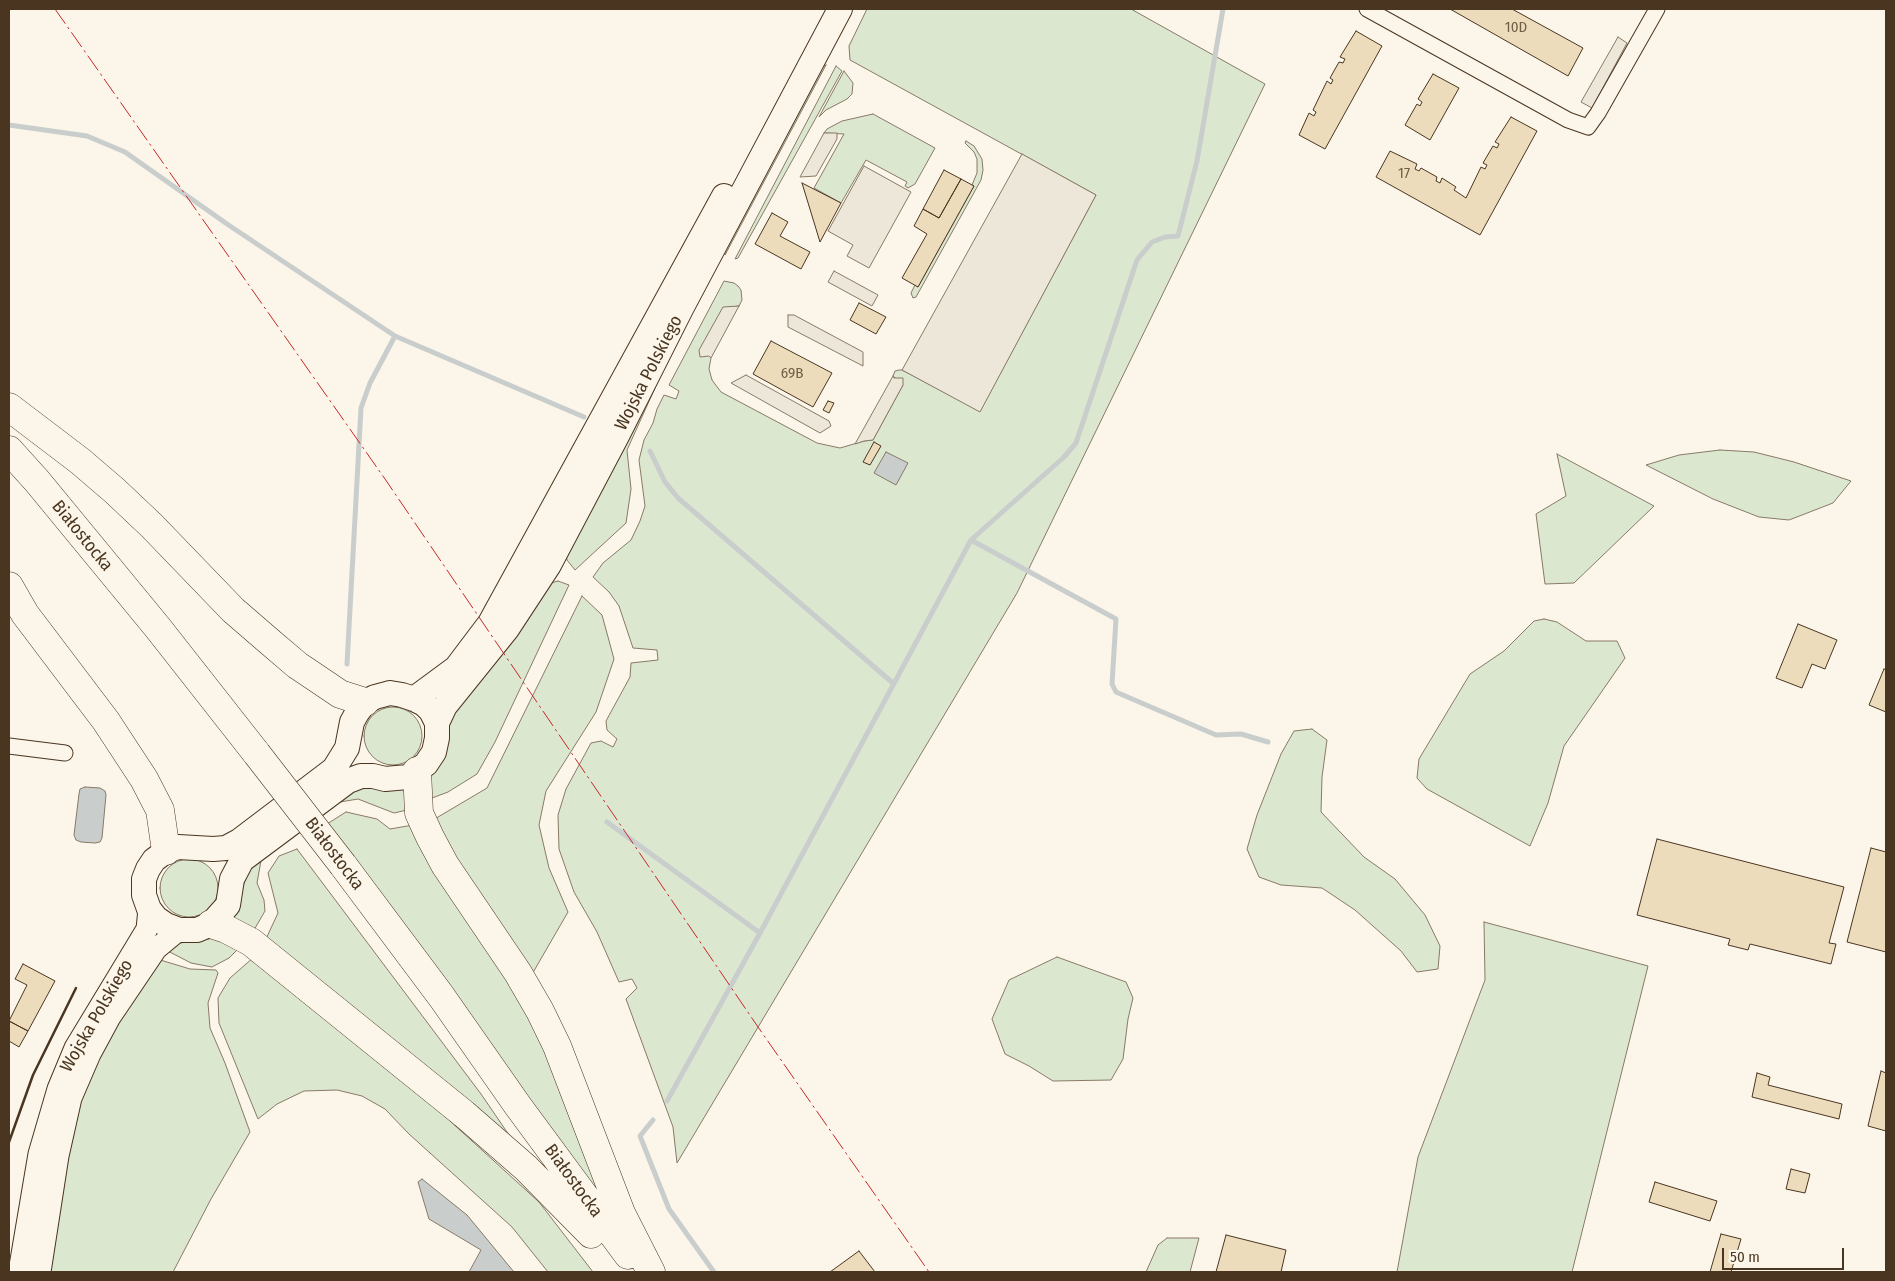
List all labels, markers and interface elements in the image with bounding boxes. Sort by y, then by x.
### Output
house number: 10D [1505,19,1527,37]
house number: 17 [1398,165,1410,183]
street label: Wojska Polskiego [611,312,687,434]
house number: 69B [781,365,803,383]
street label: Białostocka [47,496,117,576]
street label: Białostocka [300,814,368,894]
street label: Wojska Polskiego [56,956,138,1076]
street label: Białostocka [539,1140,607,1222]
scale bar [1725,1238,1848,1270]
text: 50 m [1730,1248,1760,1266]

